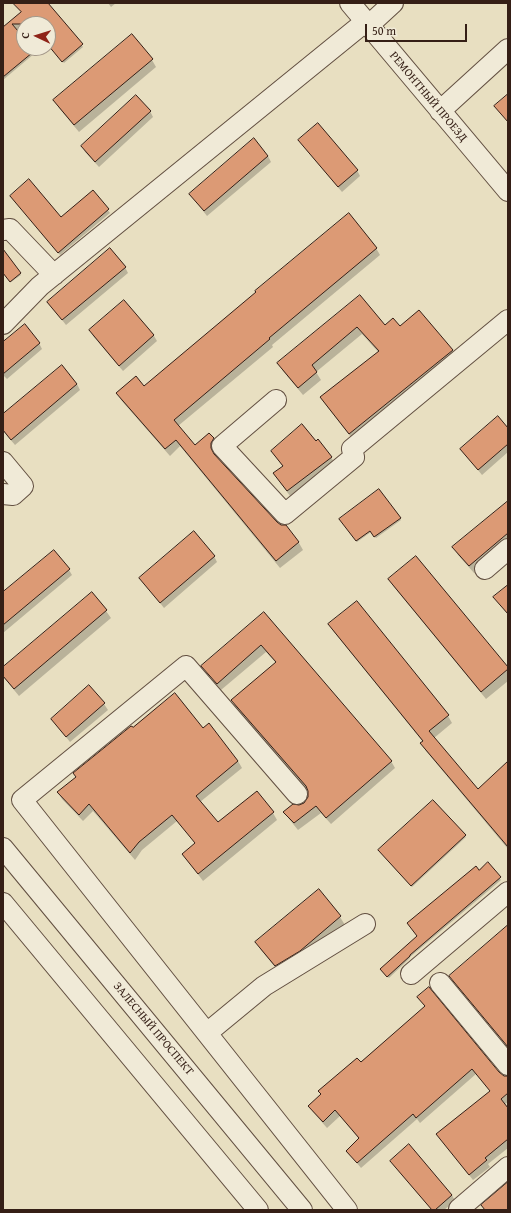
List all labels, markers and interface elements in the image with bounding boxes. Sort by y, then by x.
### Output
north arrow [16,16,56,56]
scale bar [367,16,469,42]
text: 50 m [372,22,396,39]
text: С [17,32,33,39]
street label: РЕМОНТНЫЙ ПРОЕЗД [386,49,470,145]
street label: ЗАЛЕСНЫЙ ПРОСПЕКТ [110,979,196,1079]

